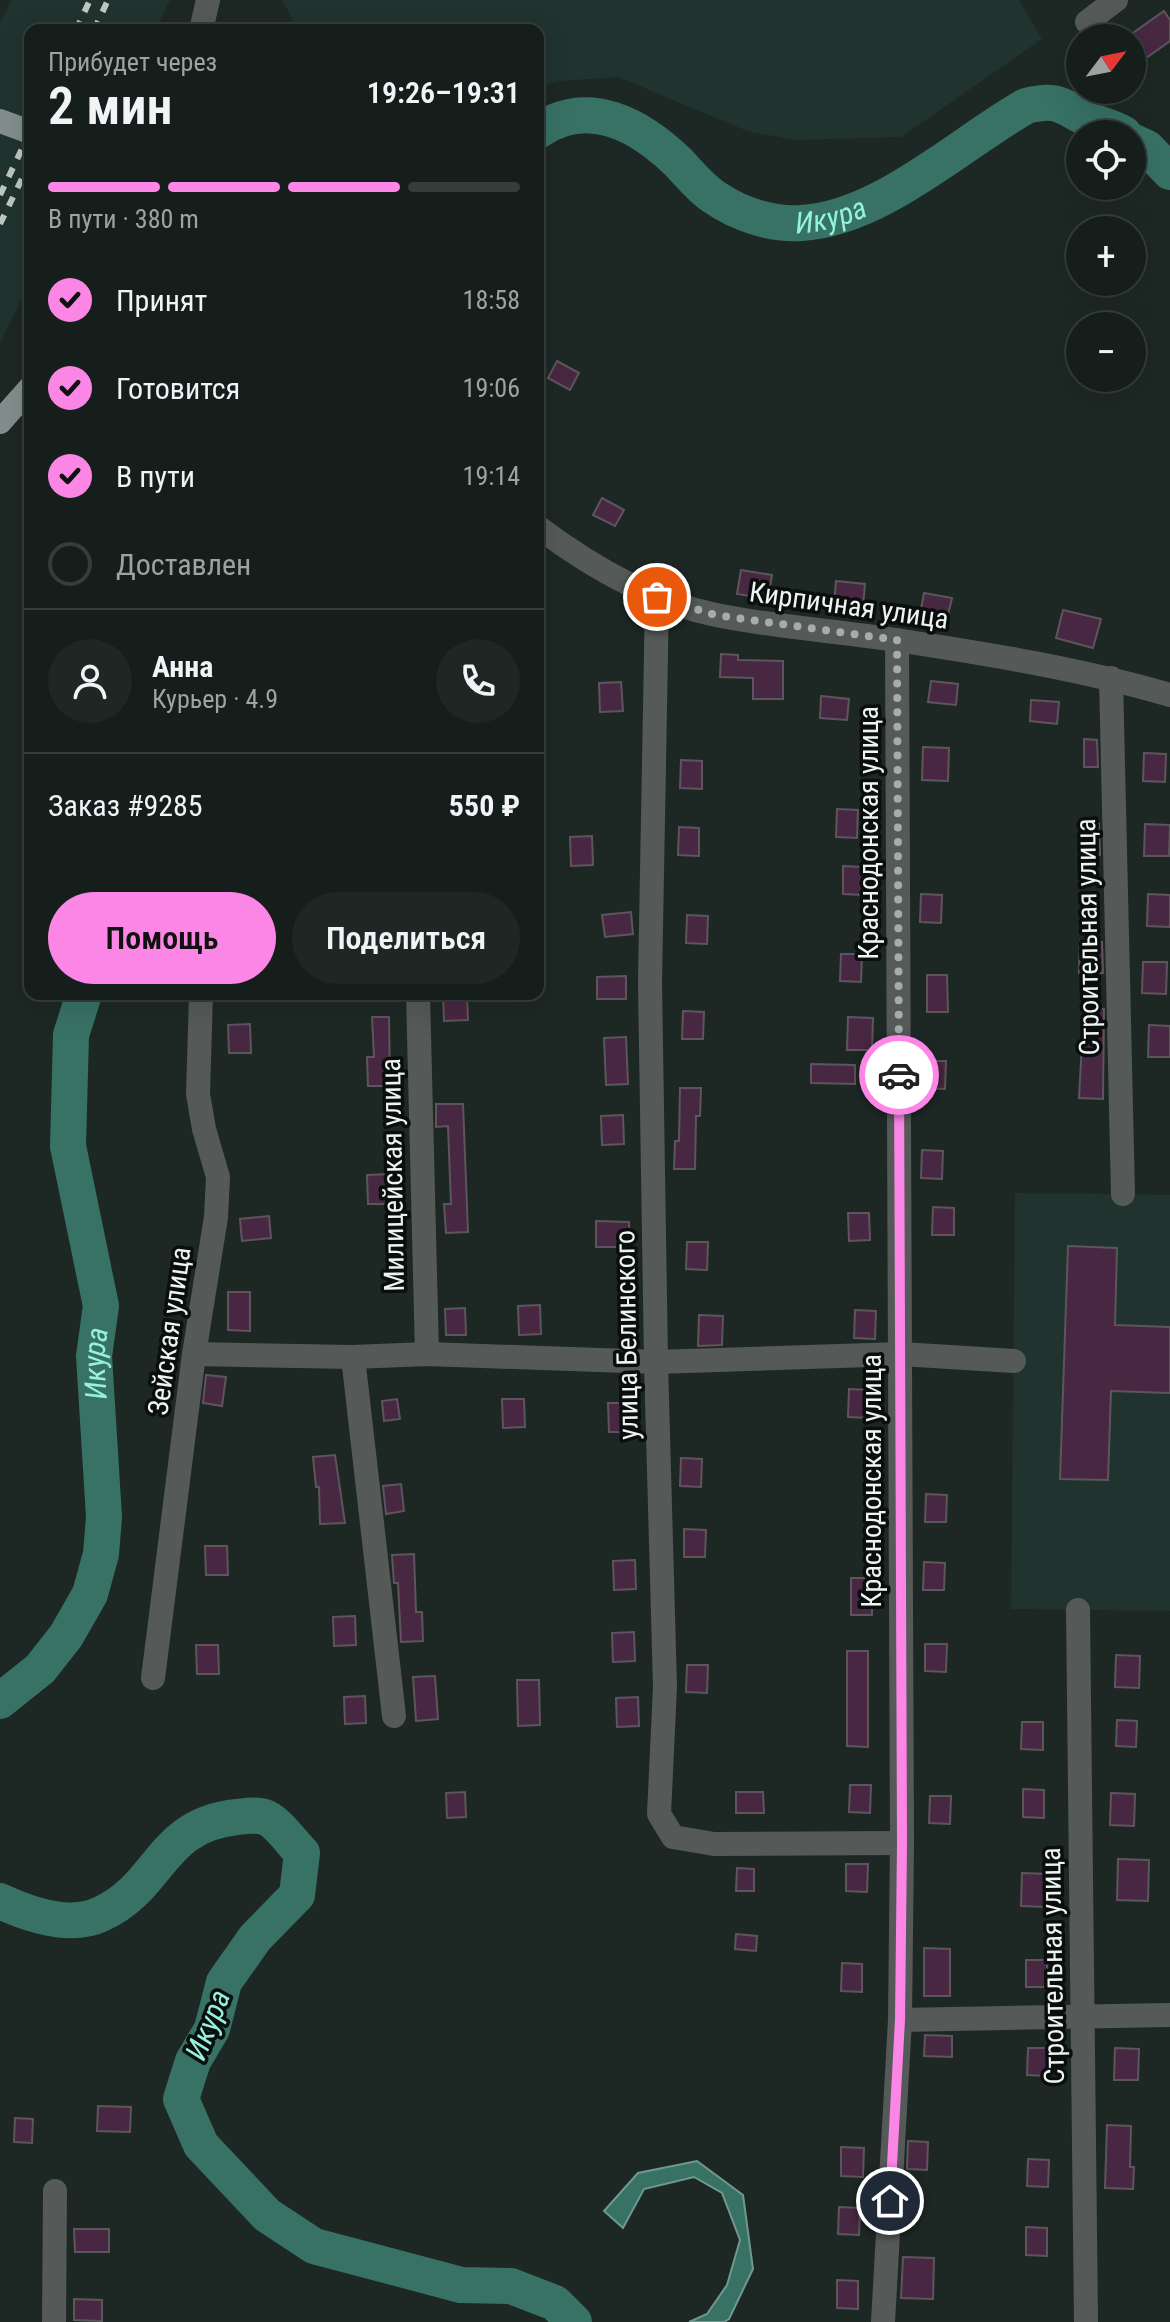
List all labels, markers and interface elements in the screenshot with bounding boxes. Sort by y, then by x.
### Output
north arrow [1066,24,1146,104]
map controls [1066,24,1146,392]
text: Прибудет через [48,47,217,77]
text: 19:26–19:31 [367,75,520,110]
text: 2 мин [48,76,173,137]
button: locate [1066,120,1146,200]
water label: Икура [794,190,872,240]
text: В пути · 380 m [48,204,199,234]
button: + [1066,216,1146,296]
icon: check [48,278,92,322]
text: Принят [116,283,207,318]
text: 18:58 [463,285,520,315]
button: − [1066,312,1146,392]
icon: check [48,366,92,410]
text: Готовится [116,371,240,406]
text: 19:06 [463,373,520,403]
icon: check [48,454,92,498]
text: В пути [116,459,195,494]
text: 19:14 [463,461,520,491]
text: Доставлен [116,547,251,582]
pin [623,563,691,631]
icon: bag [635,575,679,619]
street label: Кирпичная улица [747,575,951,636]
button: person [48,639,132,723]
button: phone [436,639,520,723]
text: Анна [152,649,213,684]
text: Курьер · 4.9 [152,684,278,714]
street label: Краснодонская улица [852,706,885,960]
text: Заказ #9285 [48,788,203,823]
text: 550 ₽ [449,788,520,823]
street label: Строительная улица [1069,818,1106,1056]
button: Помощь [48,892,276,984]
button: Поделиться [292,892,520,984]
courier [859,1035,939,1115]
icon: car [877,1053,921,1097]
street label: Милицейская улица [374,1058,411,1292]
street label: улица Белинского [608,1230,645,1440]
street label: Зейская улица [141,1245,198,1417]
water label: Икура [76,1325,115,1401]
street label: Краснодонская улица [855,1354,888,1608]
street label: Строительная улица [1034,1847,1071,2085]
water label: Икура [178,1985,237,2065]
pin [856,2167,924,2235]
icon: home [868,2179,912,2223]

